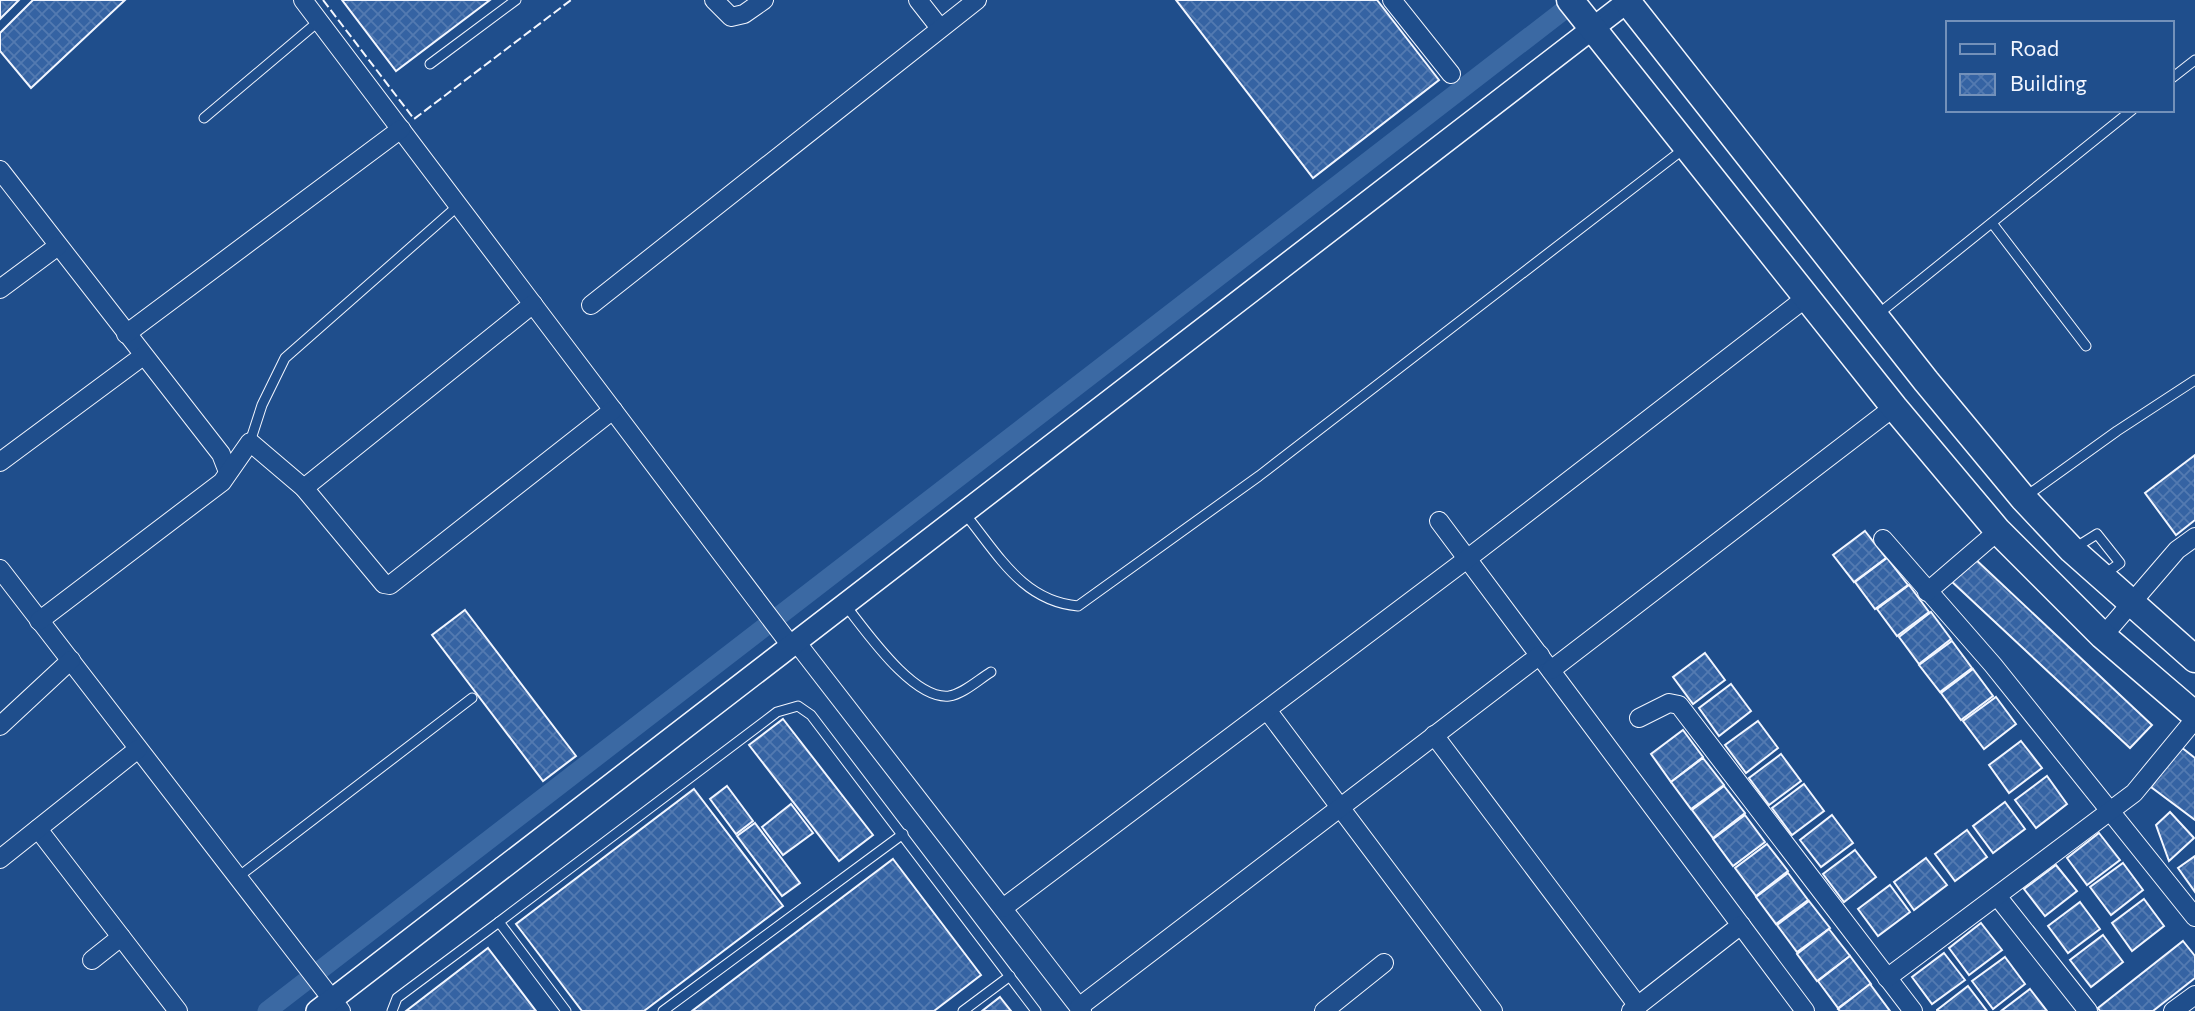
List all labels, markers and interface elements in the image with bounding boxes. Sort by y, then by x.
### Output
legend [1946,21,2174,112]
text: Road [2010,35,2059,60]
text: Building [2010,70,2087,95]

